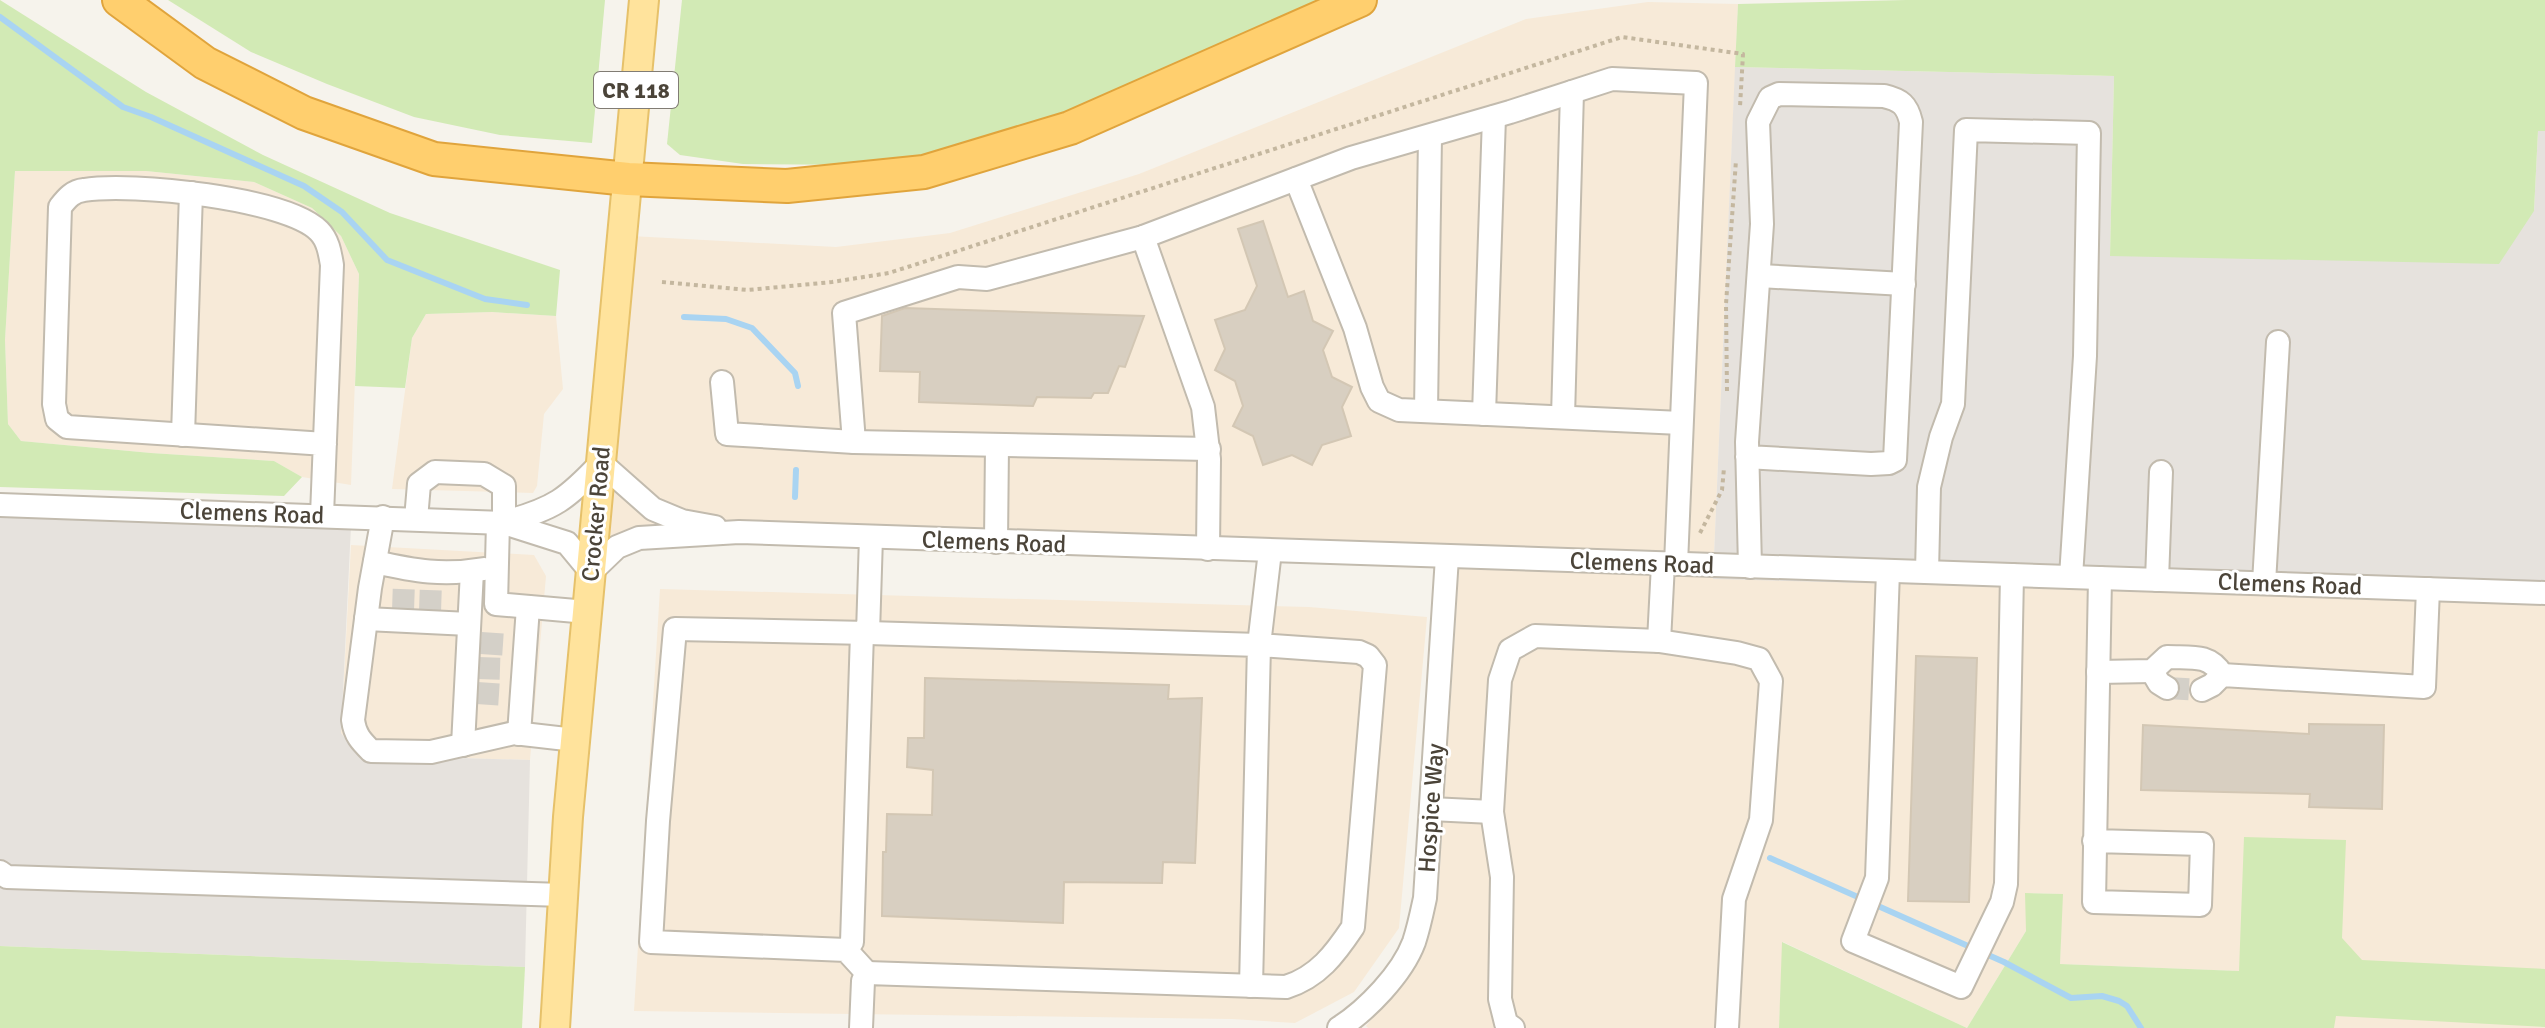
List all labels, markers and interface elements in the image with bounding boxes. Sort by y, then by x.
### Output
road number: CR 118 [594,72,678,108]
street label: Crocker Road [575,445,617,583]
street label: Clemens Road [179,495,325,531]
street label: Clemens Road [921,524,1067,560]
street label: Clemens Road [1569,545,1715,581]
street label: Clemens Road [2217,566,2363,602]
street label: Hospice Way [1412,742,1450,874]

